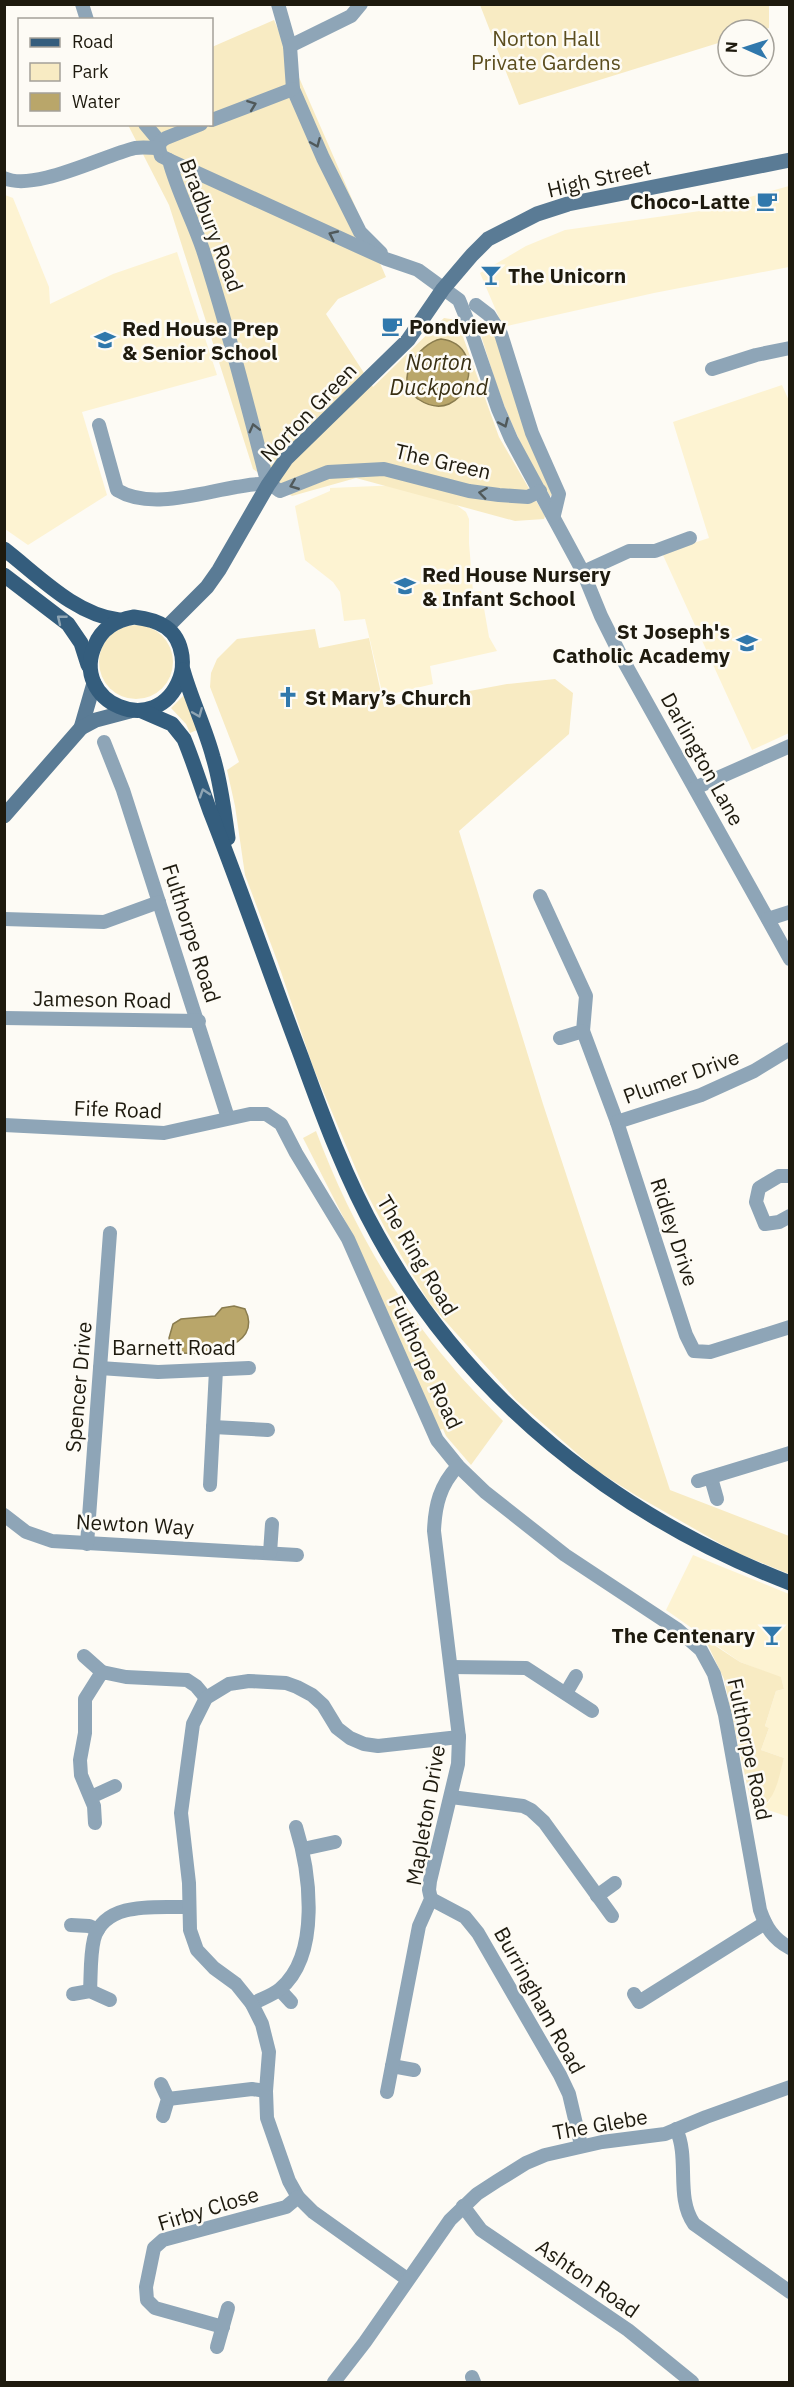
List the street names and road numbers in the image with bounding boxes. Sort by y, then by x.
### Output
street label: High Street [544,152,654,204]
street label: Bradbury Road [174,154,250,296]
street label: Norton Green [254,356,362,468]
street label: The Green [392,436,494,486]
street label: Darlington Lane [655,687,751,831]
street label: Fulthorpe Road [156,860,228,1006]
street label: Jameson Road [32,984,172,1014]
street label: Plumer Drive [619,1042,743,1110]
street label: Fife Road [73,1093,163,1125]
street label: Ridley Drive [644,1174,706,1290]
street label: The Ring Road [371,1190,465,1320]
street label: Fulthorpe Road [383,1291,469,1433]
street label: Spencer Drive [58,1320,98,1454]
street label: Barnett Road [112,1333,236,1361]
street label: Newton Way [75,1507,195,1541]
street label: Fulthorpe Road [721,1675,779,1823]
street label: Mapleton Drive [399,1742,451,1888]
street label: Burringham Road [488,1921,592,2079]
street label: The Glebe [550,2102,650,2146]
street label: Firby Close [154,2179,262,2237]
street label: Ashton Road [531,2232,645,2324]

